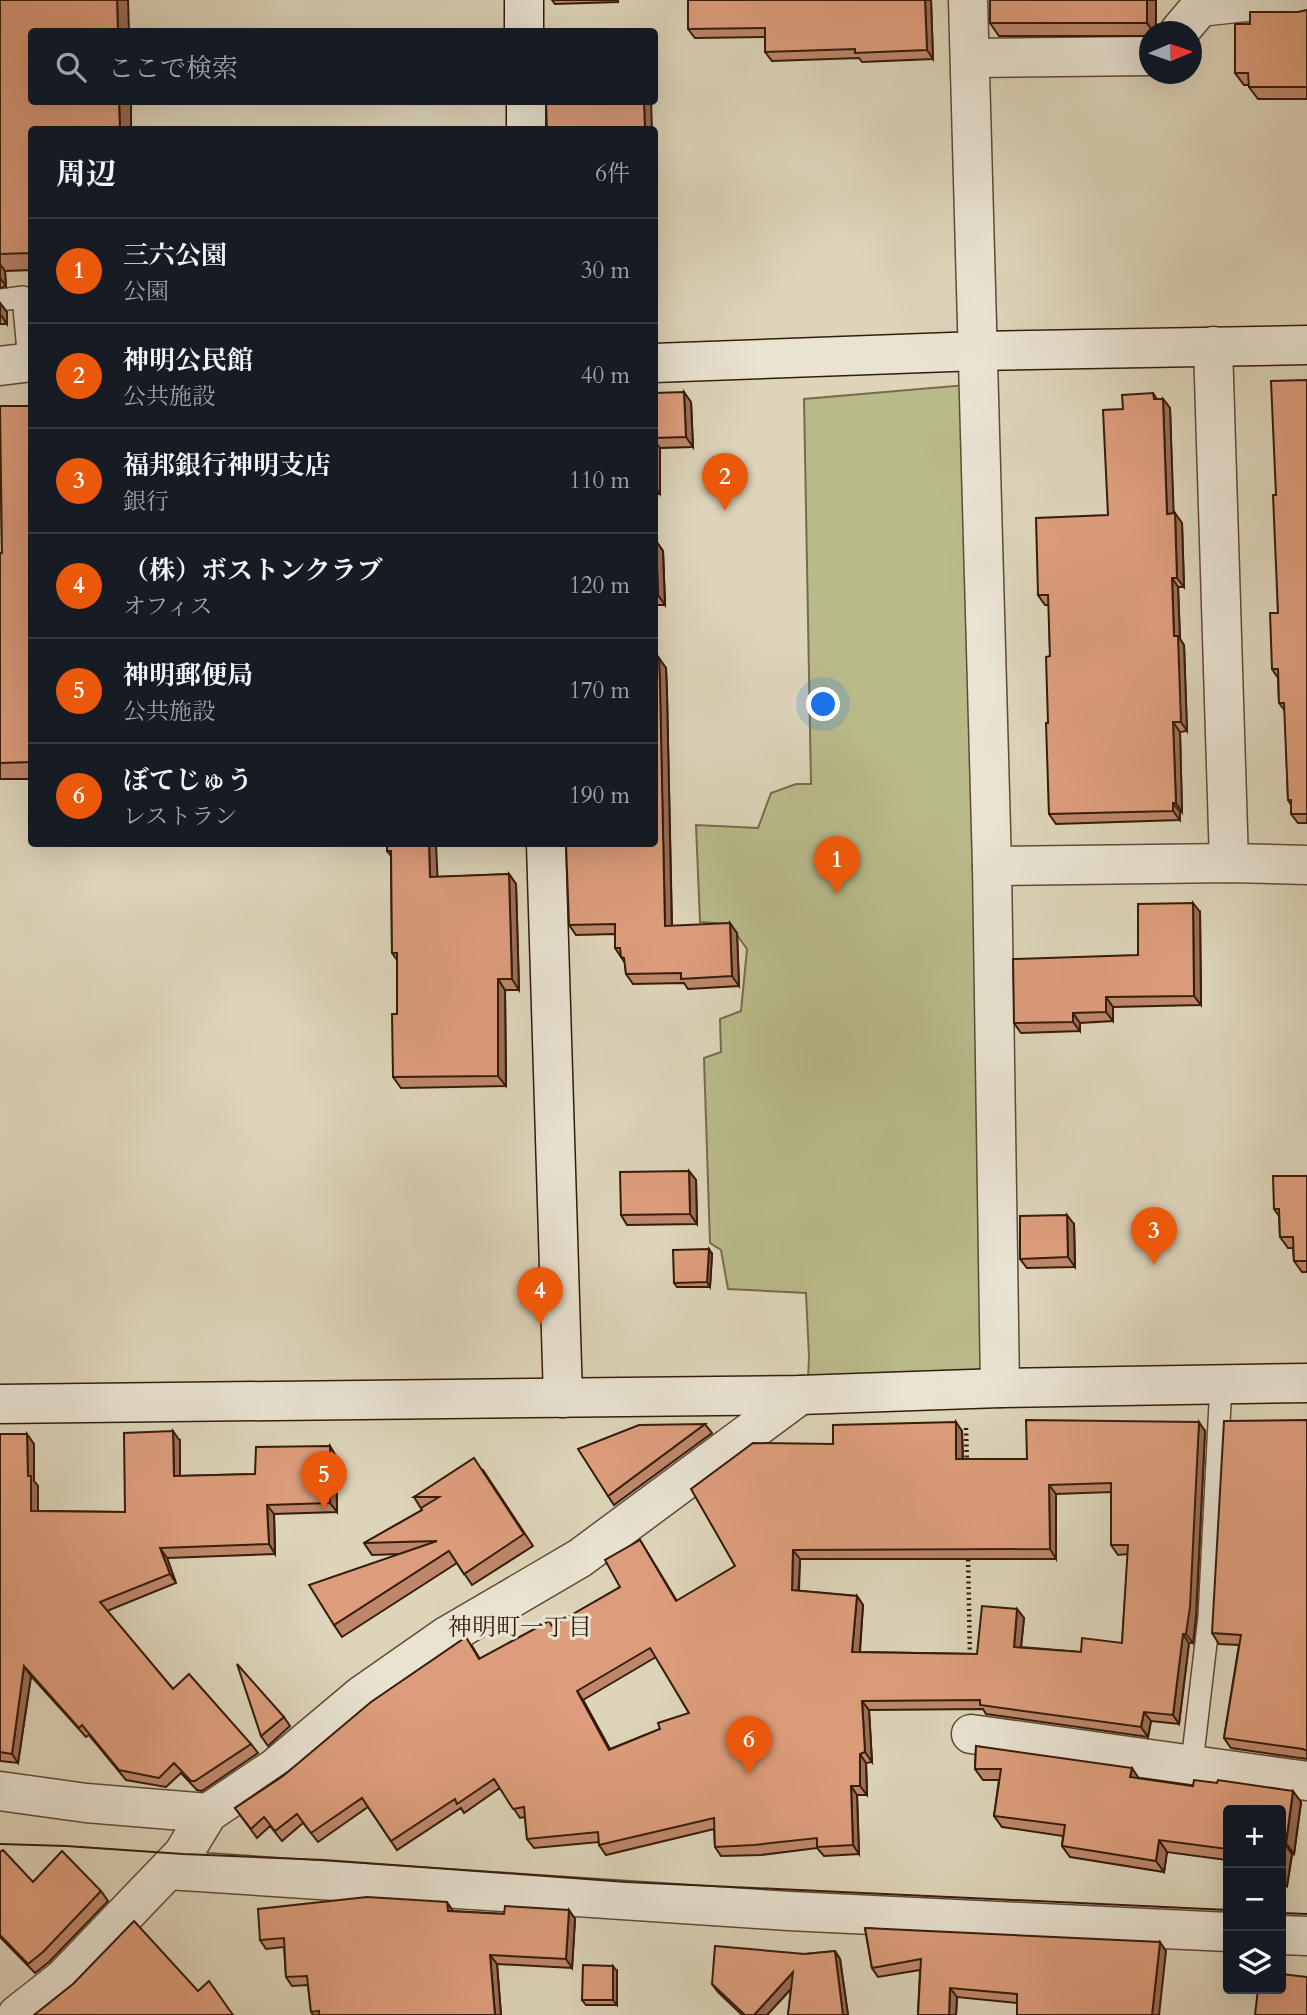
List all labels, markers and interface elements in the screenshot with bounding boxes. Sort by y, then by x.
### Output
north arrow [1139,21,1202,84]
search box [28,28,658,105]
icon: search [52,48,90,86]
text: ここで検索 [108,51,238,86]
text: 周辺 [56,154,116,195]
text: 6件 [595,158,630,189]
text: 三六公園 [123,238,227,273]
text: 1 [73,255,85,286]
text: 30 m [581,255,630,286]
text: 公園 [123,276,169,307]
text: 神明公民館 [123,343,253,378]
text: 2 [73,360,85,391]
text: 40 m [581,360,630,391]
text: 公共施設 [123,381,215,412]
text: 福邦銀行神明支店 [123,448,331,483]
pin: 2 [702,453,748,511]
text: 3 [73,465,85,496]
text: 110 m [569,465,630,496]
text: 銀行 [123,486,169,517]
text: （株）ボストンクラブ [123,553,382,588]
text: 4 [73,570,85,601]
text: 120 m [569,570,630,601]
text: オフィス [123,591,212,622]
text: 神明郵便局 [123,658,253,693]
text: 5 [73,675,85,706]
text: 170 m [569,675,630,706]
your location [806,687,840,721]
text: 公共施設 [123,696,215,727]
text: ぼてじゅう [123,763,253,798]
text: 6 [73,780,85,811]
text: 190 m [569,780,630,811]
text: レストラン [123,801,237,832]
pin: 1 [814,836,860,894]
pin: 3 [1131,1207,1177,1265]
pin: 4 [517,1267,563,1325]
pin: 5 [301,1451,347,1509]
district label: 神明町一丁目 [448,1611,592,1644]
pin: 6 [726,1716,772,1774]
map controls [1223,1805,1286,1994]
button: + [1223,1805,1286,1868]
button: − [1223,1868,1286,1931]
button: layers [1223,1931,1286,1994]

